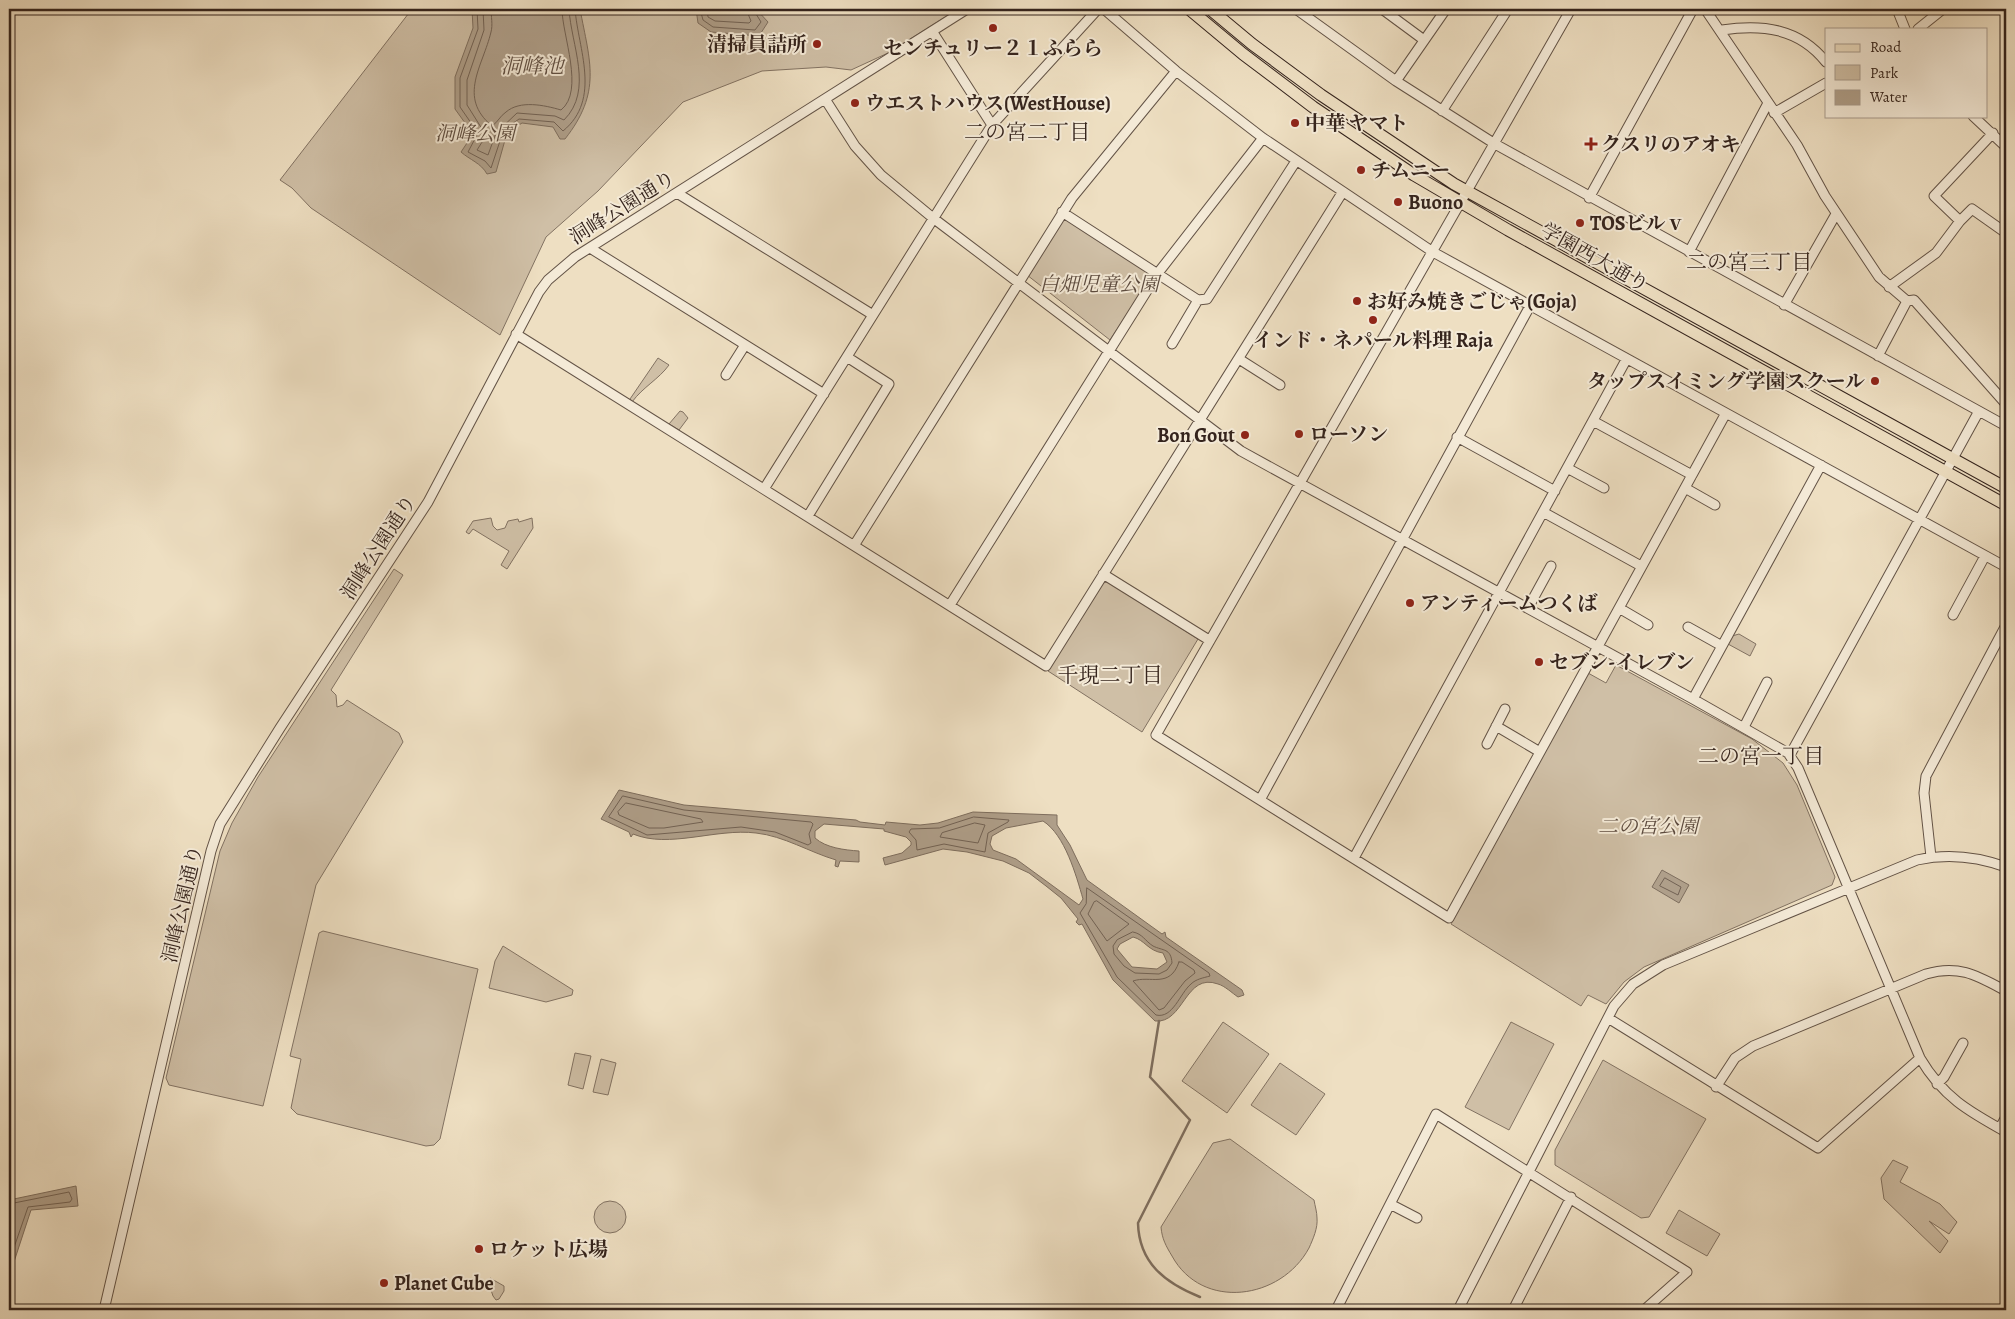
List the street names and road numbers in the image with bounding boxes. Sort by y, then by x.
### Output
street label: 洞峰公園通り [564,164,680,251]
street label: 学園西大通り [1536,217,1654,298]
street label: 洞峰公園通り [334,490,422,605]
street label: 洞峰公園通り [156,843,209,966]

